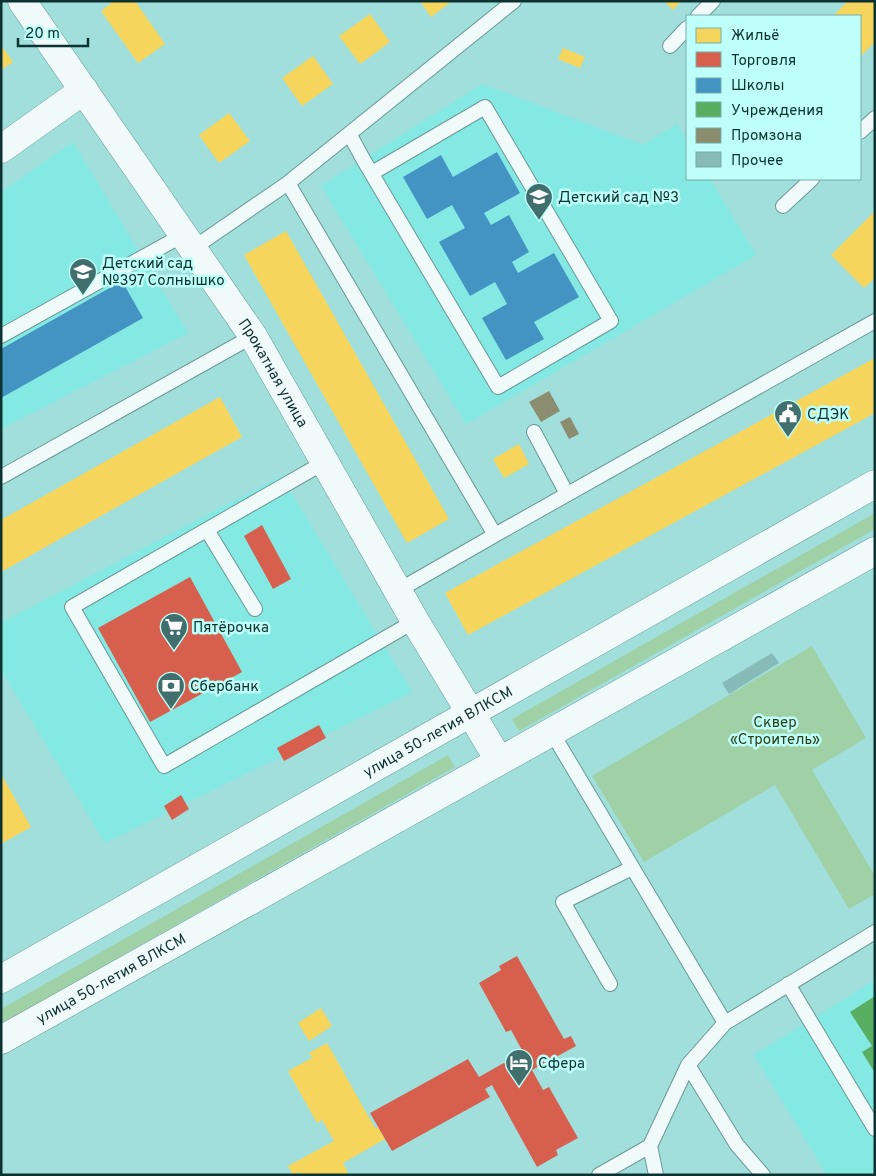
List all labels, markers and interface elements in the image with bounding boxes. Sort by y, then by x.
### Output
scale bar [18,15,88,47]
legend [686,15,861,180]
text: 20 m [25,25,60,44]
text: Жильё [731,27,779,46]
text: Торговля [731,52,796,71]
text: Школы [731,77,785,96]
text: Учреждения [731,102,823,121]
text: Промзона [731,127,802,146]
text: Прочее [731,152,783,171]
school or university icon: Детский сад №3 [524,182,554,221]
place label: Детский сад №3 [558,189,679,208]
place label: Детский сад №397 Солнышко [102,255,225,291]
school or university icon: Детский сад №397 Солнышко [68,257,98,296]
street label: Прокатная улица [233,316,311,431]
public building icon: СДЭК [773,399,803,438]
place label: СДЭК [807,406,849,425]
supermarket icon: Пятёрочка [159,612,189,651]
place label: Пятёрочка [193,619,269,638]
bank icon: Сбербанк [156,671,186,710]
place label: Сбербанк [190,678,259,697]
street label: улица 50-летия ВЛКСМ [360,683,517,783]
park label: Сквер «Cтроитель» [730,714,820,750]
street label: улица 50-летия ВЛКСМ [33,930,190,1029]
hotel icon: Сфера [504,1048,534,1087]
place label: Сфера [538,1055,585,1074]

